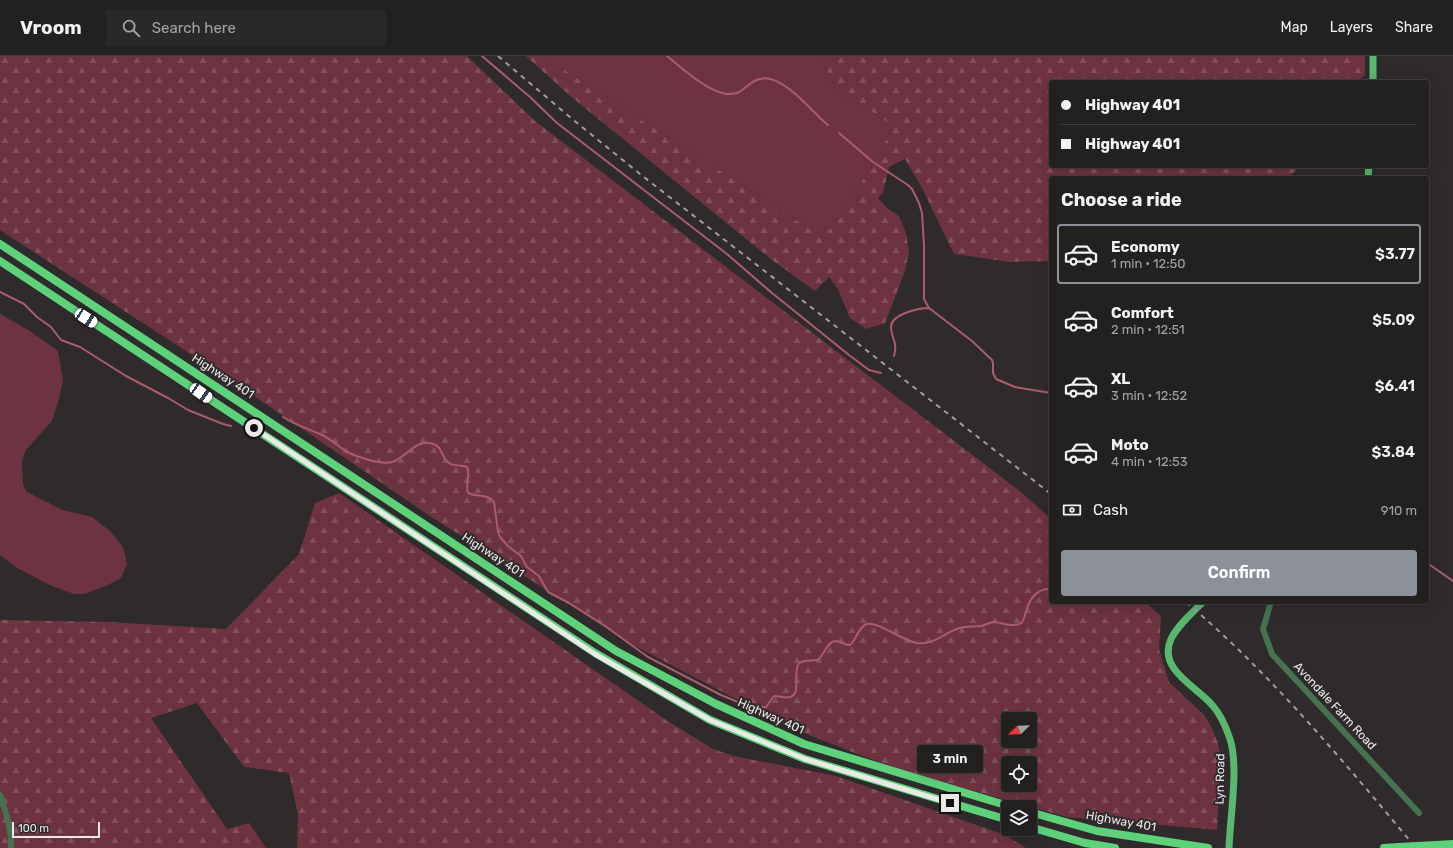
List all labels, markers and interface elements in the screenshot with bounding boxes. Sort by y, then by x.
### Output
search box [106,10,386,46]
text: Vroom [20,16,82,39]
icon: search [120,17,142,39]
text: Search here [152,19,236,37]
text: Map [1281,19,1308,36]
text: Layers [1330,19,1373,36]
text: Share [1395,19,1433,36]
text: Highway 401 [1085,96,1180,114]
text: Highway 401 [1085,135,1180,153]
text: Choose a ride [1061,189,1182,211]
icon: car [1063,236,1099,272]
text: Economy [1111,238,1180,256]
text: $3.77 [1375,245,1415,263]
text: 1 min · 12:50 [1111,256,1186,271]
icon: car [1063,302,1099,338]
text: Comfort [1111,304,1174,322]
car [73,306,99,330]
text: $5.09 [1372,311,1415,329]
text: 2 min · 12:51 [1111,322,1185,337]
street label: Highway 401 [189,351,257,401]
icon: car [1063,368,1099,404]
text: XL [1111,370,1130,388]
text: $6.41 [1375,377,1415,395]
car [188,381,214,405]
text: 3 min · 12:52 [1111,388,1187,403]
route start [245,419,263,437]
icon: car [1063,434,1099,470]
text: Moto [1111,436,1149,454]
text: $3.84 [1371,443,1415,461]
text: 4 min · 12:53 [1111,454,1188,469]
icon: cash [1061,499,1083,521]
text: Cash [1093,501,1128,519]
text: 910 m [1381,503,1417,518]
street label: Highway 401 [459,530,527,580]
button: Confirm [1061,550,1417,596]
street label: Avondale Farm Road [1291,659,1379,753]
street label: Highway 401 [736,695,806,737]
north arrow [1001,712,1037,748]
map controls [1001,712,1037,836]
callout: 3 min [917,745,983,773]
text: 3 min [933,751,967,766]
street label: Lyn Road [1213,753,1227,805]
button: locate [1001,756,1037,792]
route end [941,794,959,812]
button: layers [1001,800,1037,836]
street label: Highway 401 [1085,808,1157,834]
scale bar [12,820,100,839]
text: 100 m [18,822,49,835]

